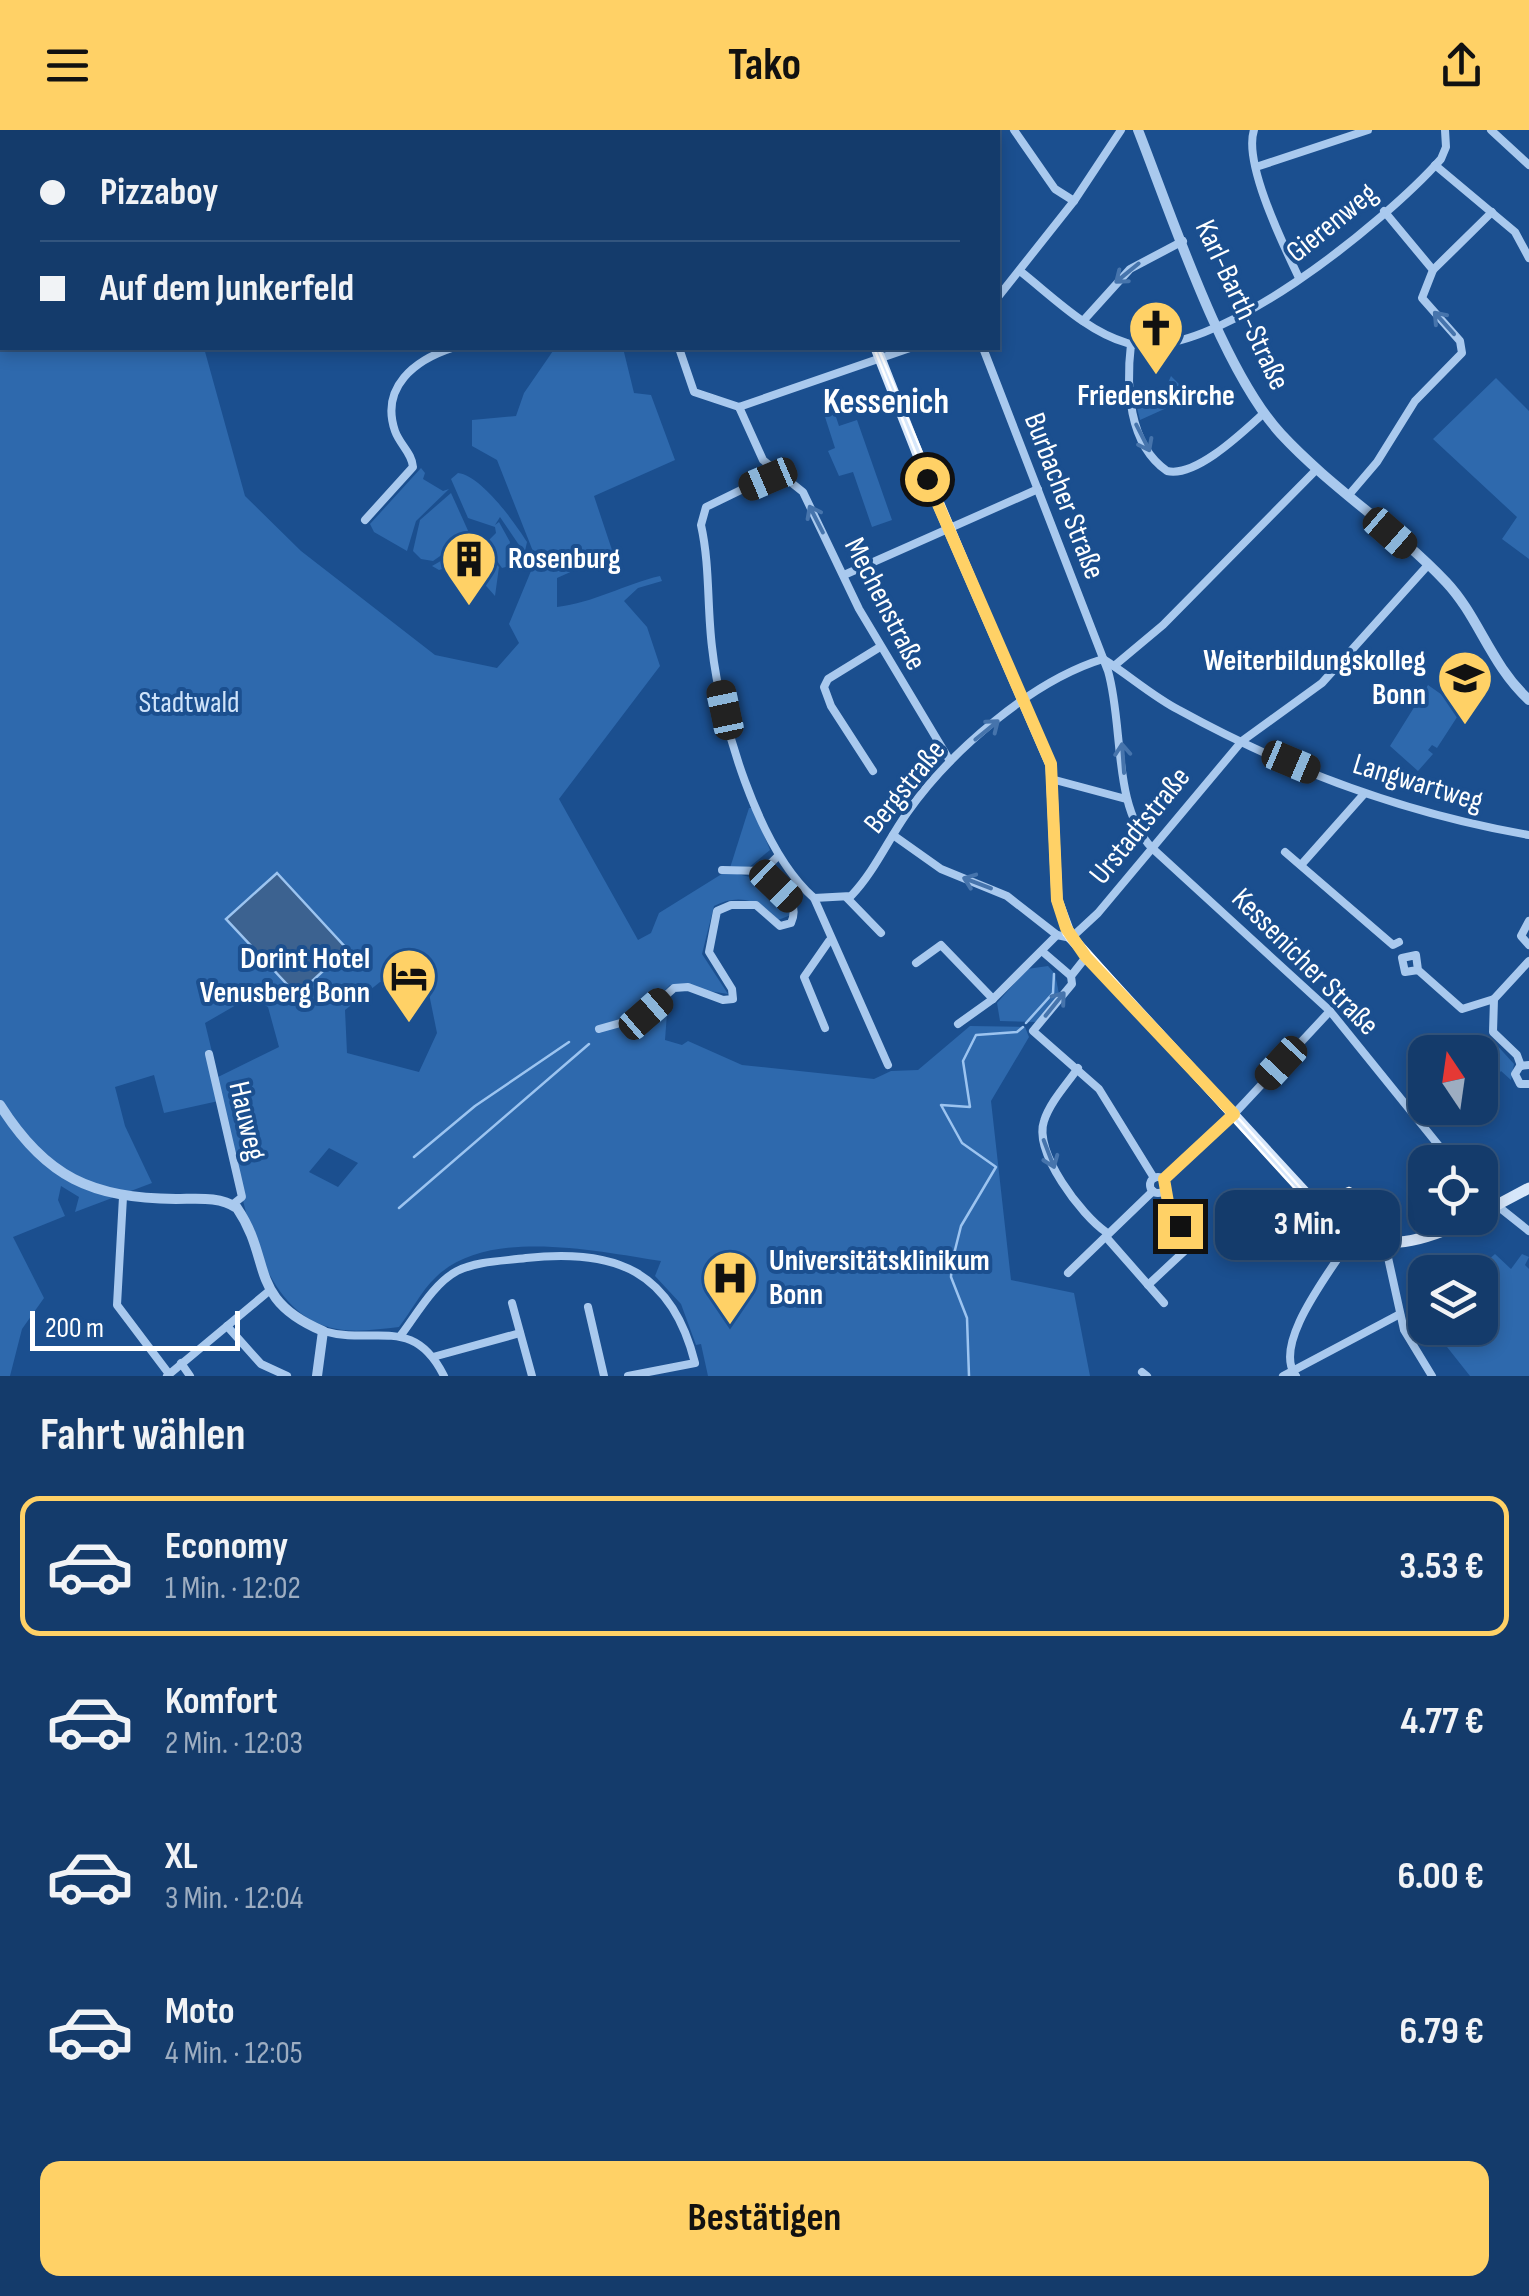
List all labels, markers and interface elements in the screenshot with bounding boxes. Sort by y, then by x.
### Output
icon: menu [40,38,95,93]
text: Tako [728,38,801,93]
icon: share [1434,38,1489,93]
text: Pizzaboy [100,170,218,215]
street label: Gierenweg [1279,176,1385,270]
street label: Karl-Barth-Straße [1187,214,1297,396]
one-way arrow [1114,261,1140,283]
text: Auf dem Junkerfeld [100,266,354,311]
church icon: Friedenskirche [1126,298,1186,377]
one-way arrow [1433,310,1456,336]
place label: Friedenskirche [1077,378,1235,414]
district label: Kessenich [823,381,949,424]
street label: Burbacher Straße [1016,408,1112,584]
one-way arrow [1134,423,1153,453]
car [735,453,801,505]
route start [905,457,950,502]
car [1358,502,1422,564]
one-way arrow [806,505,825,535]
building icon: Rosenburg [439,529,499,608]
street label: Mechenstraße [836,532,934,676]
place label: Rosenburg [508,541,621,577]
place label: Weiterbildungskolleg Bonn [1203,643,1426,713]
school or university icon: Weiterbildungskolleg Bonn [1435,648,1495,727]
car [704,678,746,742]
park label: Stadtwald [138,685,240,721]
one-way arrow [973,719,999,741]
street label: Bergstraße [857,733,953,841]
car [1258,736,1324,788]
one-way arrow [1113,743,1132,775]
street label: Langwartweg [1349,746,1487,820]
street label: Urstadtstraße [1082,760,1198,892]
car [744,854,808,918]
one-way arrow [962,873,993,891]
street label: Kessenicher Straße [1224,881,1386,1043]
place label: Dorint Hotel Venusberg Bonn [200,941,370,1011]
hotel icon: Dorint Hotel Venusberg Bonn [379,946,439,1025]
car [614,983,678,1045]
one-way arrow [1044,992,1066,1018]
car [1250,1031,1312,1095]
north arrow [1408,1035,1498,1125]
map controls [1408,1035,1498,1345]
street label: Hauweg [220,1078,274,1164]
one-way arrow [1042,1138,1060,1169]
button: locate [1408,1145,1498,1235]
callout: 3 Min. [1215,1191,1400,1261]
route end [1158,1204,1203,1249]
text: 3 Min. [1274,1205,1341,1244]
place label: Universitätsklinikum Bonn [769,1243,990,1313]
hospital icon: Universitätsklinikum Bonn [700,1248,760,1327]
button: layers [1408,1255,1498,1345]
scale bar [30,1306,240,1350]
text: 200 m [45,1312,104,1345]
text: Fahrt wählen [40,1408,246,1463]
icon: car [45,1521,135,1611]
text: Economy [165,1524,288,1569]
text: 3.53 € [1399,1544,1484,1589]
text: 1 Min. · 12:02 [165,1569,301,1608]
icon: car [45,1676,135,1766]
text: Komfort [165,1679,277,1724]
text: 4.77 € [1400,1699,1484,1744]
text: 2 Min. · 12:03 [165,1724,303,1763]
icon: car [45,1831,135,1921]
text: XL [165,1834,198,1879]
text: 6.00 € [1397,1854,1484,1899]
text: 3 Min. · 12:04 [165,1879,303,1918]
icon: car [45,1986,135,2076]
text: Moto [165,1989,235,2034]
text: 6.79 € [1400,2009,1484,2054]
text: 4 Min. · 12:05 [165,2034,303,2073]
button: Bestätigen [40,2161,1489,2276]

